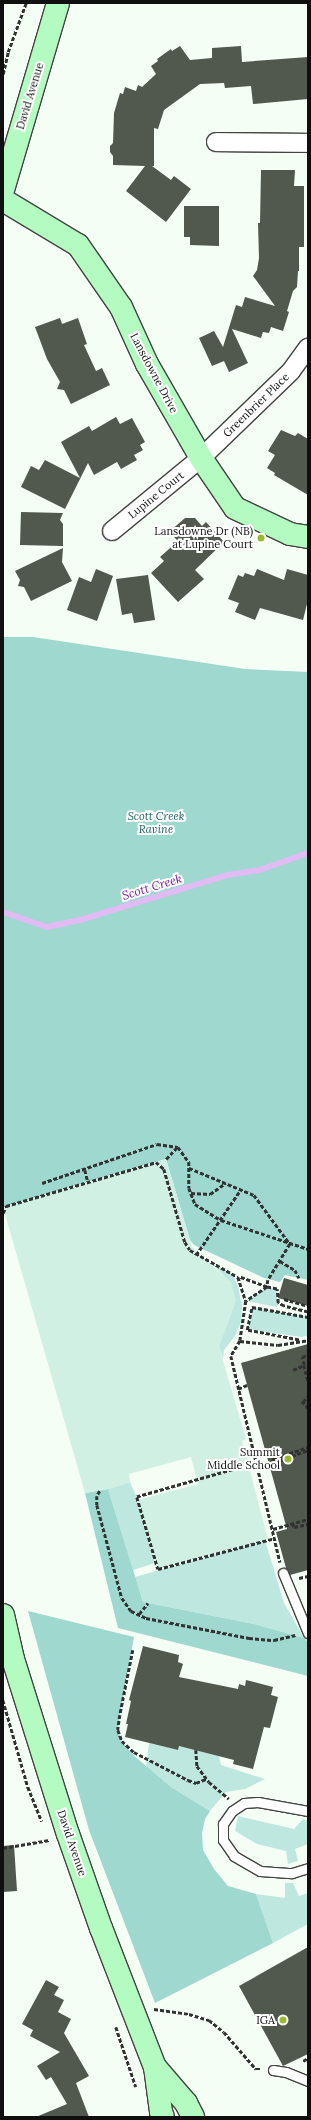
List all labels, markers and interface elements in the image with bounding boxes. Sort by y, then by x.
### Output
street label: David Avenue [14,61,46,131]
street label: Lansdowne Drive [127,331,181,415]
street label: Greenbrier Place [220,370,292,440]
street label: Lupine Court [125,469,187,521]
place label: Lansdowne Dr (NB) at Lupine Court [154,525,253,551]
marker: Lansdowne Dr (NB) at Lupine Court [256,533,266,543]
park label: Scott Creek Ravine [128,810,184,836]
water label: Scott Creek [120,871,184,903]
place label: Summit Middle School [207,1446,280,1472]
marker: Summit Middle School [283,1454,293,1464]
street label: David Avenue [55,1808,89,1878]
place label: IGA [256,2013,275,2027]
marker: IGA [278,2015,288,2025]

